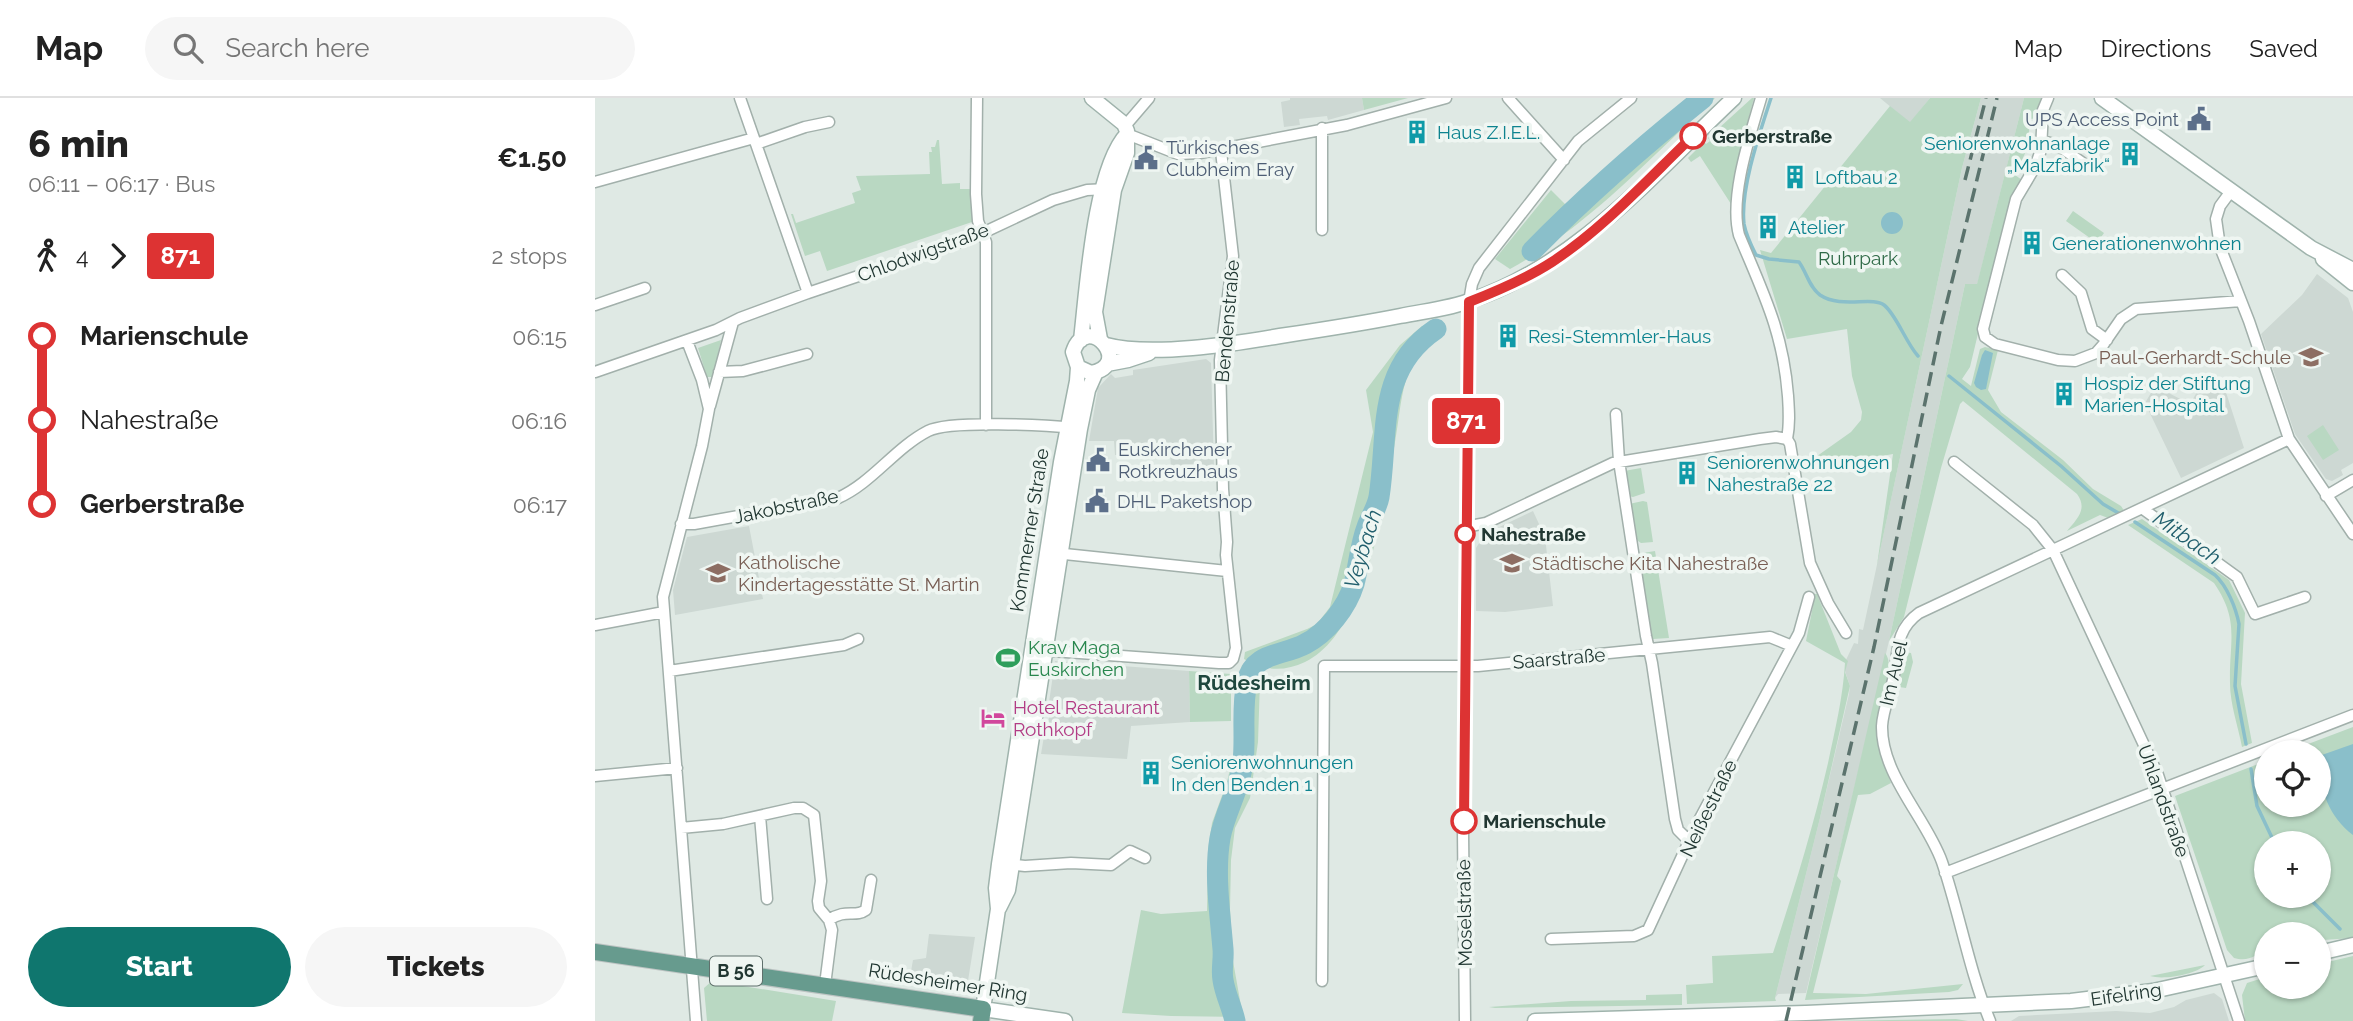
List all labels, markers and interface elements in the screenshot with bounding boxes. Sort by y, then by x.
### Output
search box [145,17,635,80]
text: Map [35,29,103,68]
icon: search [169,29,207,67]
text: Search here [225,33,370,63]
text: Map [2014,34,2063,63]
text: Directions [2101,34,2211,63]
text: Saved [2249,34,2318,63]
public building icon: UPS Access Point [2185,105,2213,133]
place label: UPS Access Point [2025,108,2180,130]
building icon: Haus Z.I.E.L. [1403,118,1431,146]
text: 6 min [28,121,129,166]
place label: Haus Z.I.E.L. [1437,121,1540,143]
marker: Gerberstraße [1680,123,1706,149]
place label: Gerberstraße [1712,125,1832,147]
place label: Seniorenwohnanlage „Malzfabrik“ [1924,132,2110,176]
place label: Türkisches Clubheim Eray [1166,136,1294,180]
building icon: Seniorenwohnanlage „Malzfabrik“ [2116,140,2144,168]
text: €1.50 [497,143,567,173]
public building icon: Türkisches Clubheim Eray [1132,144,1160,172]
building icon: Loftbau 2 [1781,163,1809,191]
place label: Loftbau 2 [1815,166,1898,188]
text: 06:11 – 06:17 · Bus [28,170,215,197]
building icon: Atelier [1754,213,1782,241]
place label: Atelier [1788,216,1845,238]
street label: Chlodwigstraße [854,218,992,286]
building icon: Generationenwohnen [2018,229,2046,257]
place label: Generationenwohnen [2052,232,2242,254]
icon: walk [28,237,66,275]
icon: forward [99,237,137,275]
text: 871 [161,241,200,270]
text: 4 [76,242,89,269]
text: 2 stops [492,242,567,269]
park label: Ruhrpark [1818,247,1898,269]
street label: Bendenstraße [1211,259,1243,383]
text: Marienschule [80,321,248,351]
building icon: Resi-Stemmler-Haus [1494,322,1522,350]
text: 06:15 [512,323,567,350]
place label: Resi-Stemmler-Haus [1528,325,1711,347]
school or university icon: Paul-Gerhardt-Schule [2297,343,2325,371]
place label: Paul-Gerhardt-Schule [2099,346,2291,368]
place label: Hospiz der Stiftung Marien-Hospital [2084,372,2251,416]
building icon: Hospiz der Stiftung Marien-Hospital [2050,380,2078,408]
line badge: 871 [1426,398,1506,444]
text: Nahestraße [80,405,219,435]
text: 871 [1446,406,1486,435]
text: 06:16 [511,407,567,434]
place label: Euskirchener Rotkreuzhaus [1118,438,1238,482]
public building icon: Euskirchener Rotkreuzhaus [1084,446,1112,474]
street label: Kommerner Straße [1005,447,1053,613]
place label: Seniorenwohnungen Nahestraße 22 [1707,451,1890,495]
building icon: Seniorenwohnungen Nahestraße 22 [1673,459,1701,487]
street label: Jakobstraße [732,484,840,528]
public building icon: DHL Paketshop [1083,487,1111,515]
text: Gerberstraße [80,489,244,519]
place label: DHL Paketshop [1117,490,1252,512]
text: 06:17 [513,491,567,518]
water label: Mitbach [2149,505,2226,570]
water label: Veybach [1339,506,1386,591]
place label: Nahestraße [1481,523,1586,545]
marker: Nahestraße [1455,524,1475,544]
school or university icon: Städtische Kita Nahestraße [1498,549,1526,577]
place label: Katholische Kindertagesstätte St. Martin [738,551,980,595]
place label: Städtische Kita Nahestraße [1532,552,1768,574]
school or university icon: Katholische Kindertagesstätte St. Martin [704,559,732,587]
place label: Krav Maga Euskirchen [1028,636,1124,680]
street label: Im Auel [1875,637,1911,708]
street label: Saarstraße [1512,643,1606,673]
sports icon: Krav Maga Euskirchen [994,644,1022,672]
district label: Rüdesheim [1197,670,1311,695]
place label: Hotel Restaurant Rothkopf [1013,696,1160,740]
hotel icon: Hotel Restaurant Rothkopf [979,704,1007,732]
map controls [2254,740,2331,999]
button: locate [2254,740,2331,817]
street label: Uhlandstraße [2134,742,2194,860]
place label: Seniorenwohnungen In den Benden 1 [1171,751,1354,795]
street label: Neißestraße [1675,756,1741,860]
building icon: Seniorenwohnungen In den Benden 1 [1137,759,1165,787]
marker: Marienschule [1451,808,1477,834]
place label: Marienschule [1483,810,1606,832]
button: + [2254,831,2331,908]
street label: Moselstraße [1452,859,1476,967]
button: − [2254,922,2331,999]
button: Start [28,927,291,1007]
button: Tickets [305,927,567,1007]
road number: B 56 [710,956,762,986]
street label: Rüdesheimer Ring [867,959,1029,1005]
street label: Eifelring [2089,978,2163,1010]

